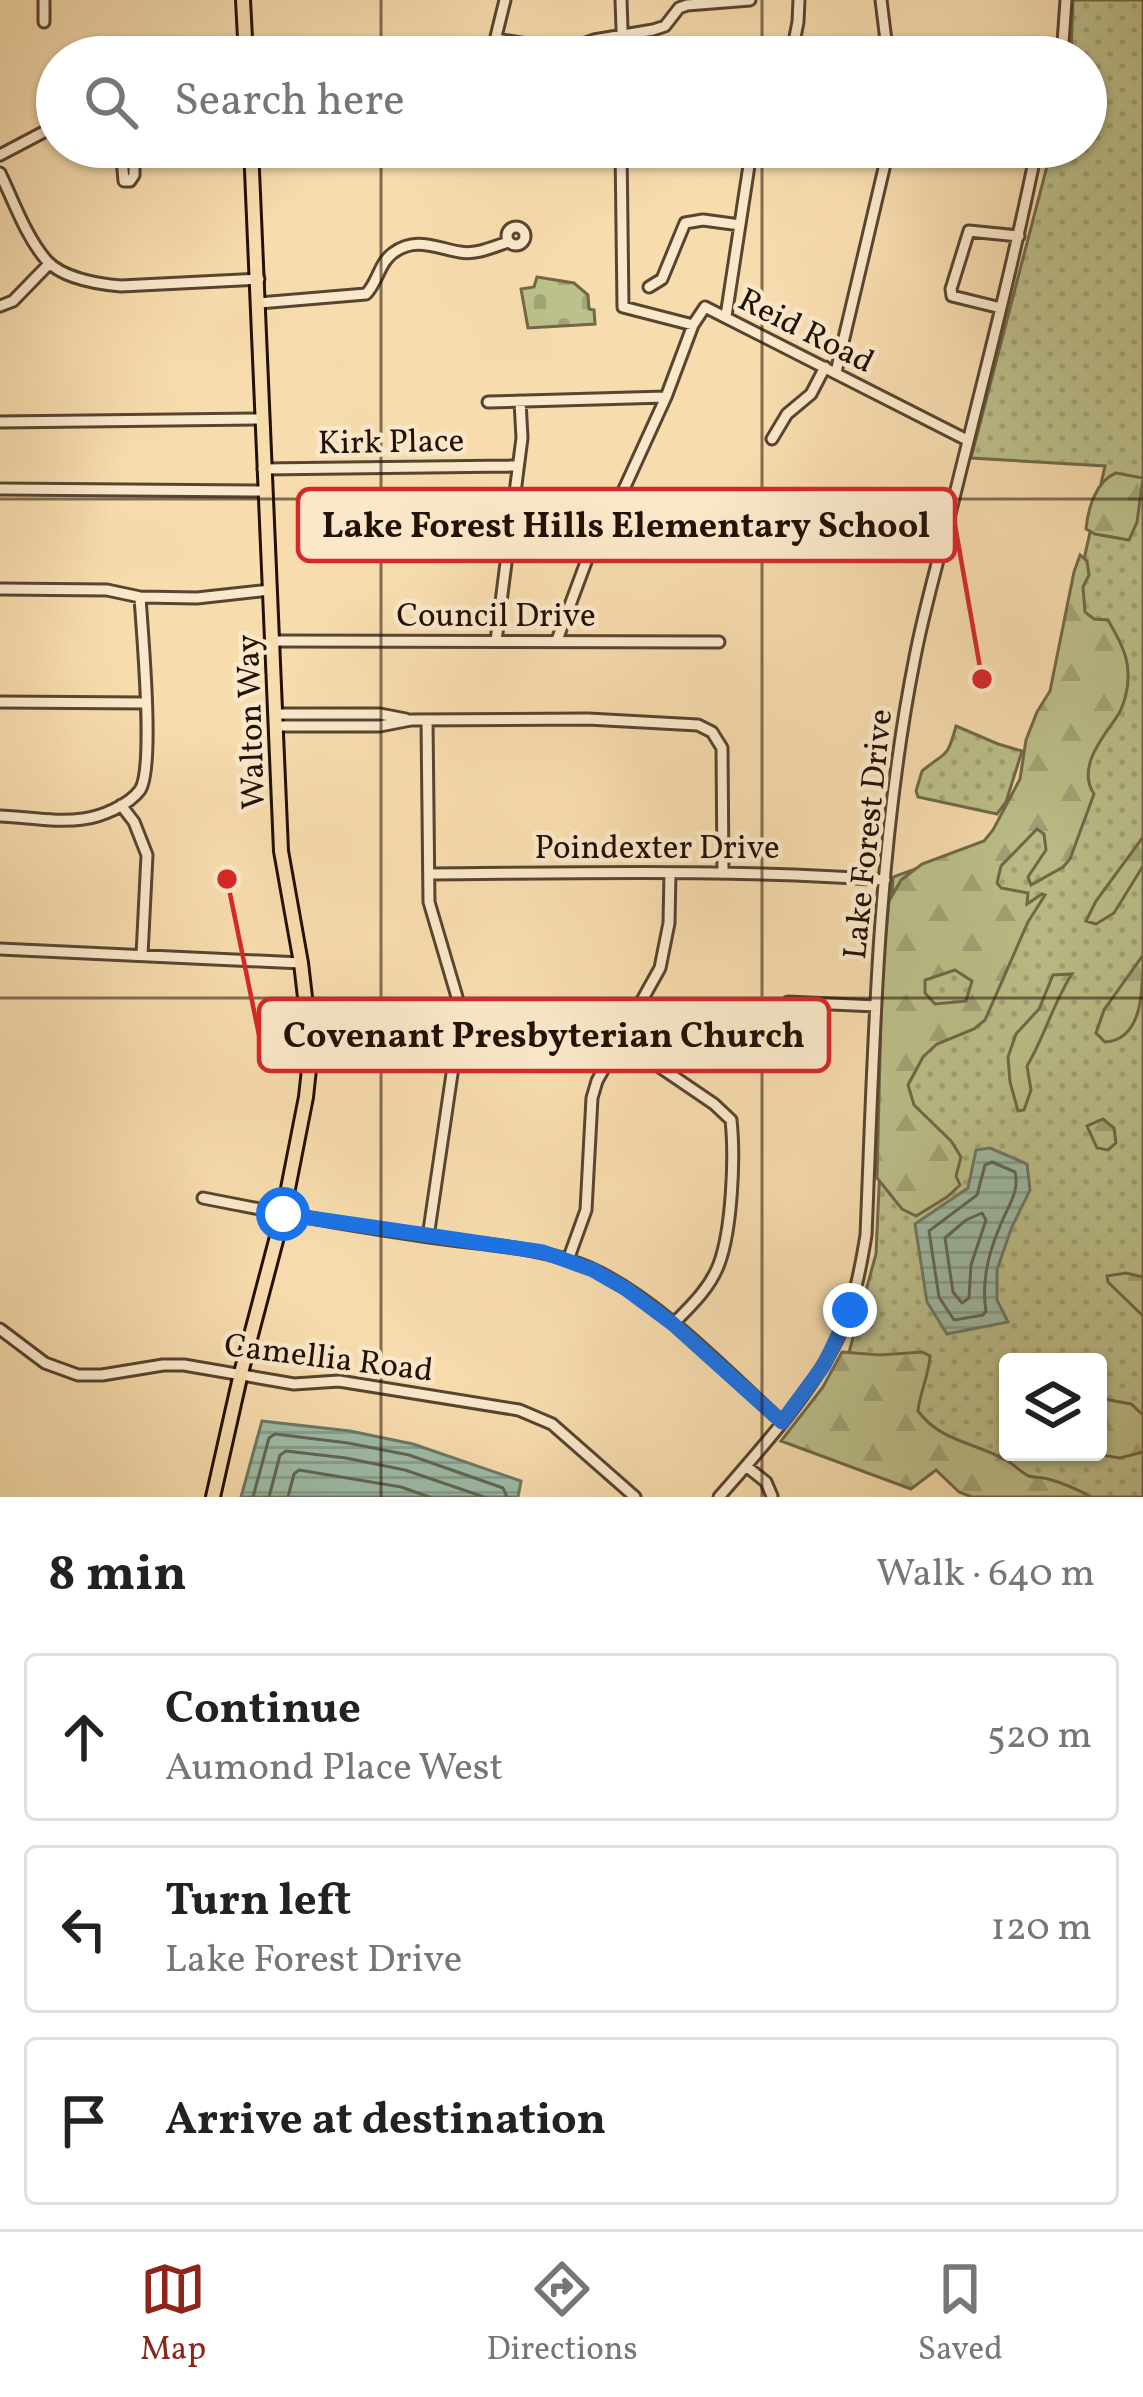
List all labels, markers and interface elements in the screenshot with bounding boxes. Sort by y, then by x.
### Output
search box [36,36,1107,168]
icon: search [78,69,144,135]
text: Search here [174,71,405,134]
street label: Reid Road [729,279,881,386]
street label: Kirk Place [317,420,465,468]
callout: Lake Forest Hills Elementary School [298,489,955,561]
text: Lake Forest Hills Elementary School [322,503,930,553]
street label: Council Drive [396,595,596,641]
street label: Walton Way [227,633,279,810]
street label: Lake Forest Drive [834,707,906,962]
street label: Poindexter Drive [534,827,780,873]
callout: Covenant Presbyterian Church [259,999,829,1071]
text: Covenant Presbyterian Church [283,1013,805,1063]
route start [256,1187,310,1241]
route end [823,1283,877,1337]
street label: Camellia Road [221,1324,436,1396]
map controls [999,1353,1107,1461]
button: layers [999,1353,1107,1461]
text: 8 min [48,1540,187,1611]
text: Walk · 640 m [876,1548,1095,1602]
text: Continue [165,1679,361,1742]
icon: ahead [51,1704,117,1770]
text: 520 m [987,1710,1092,1764]
text: Aumond Place West [165,1742,503,1796]
text: Turn left [165,1871,351,1934]
icon: left [51,1896,117,1962]
text: 120 m [991,1902,1092,1956]
text: Lake Forest Drive [165,1934,462,1988]
icon: arrive [51,2088,117,2154]
text: Arrive at destination [165,2090,606,2153]
tab: Map [140,2256,206,2374]
tab: Directions [486,2256,638,2374]
tab: Saved [918,2256,1003,2374]

